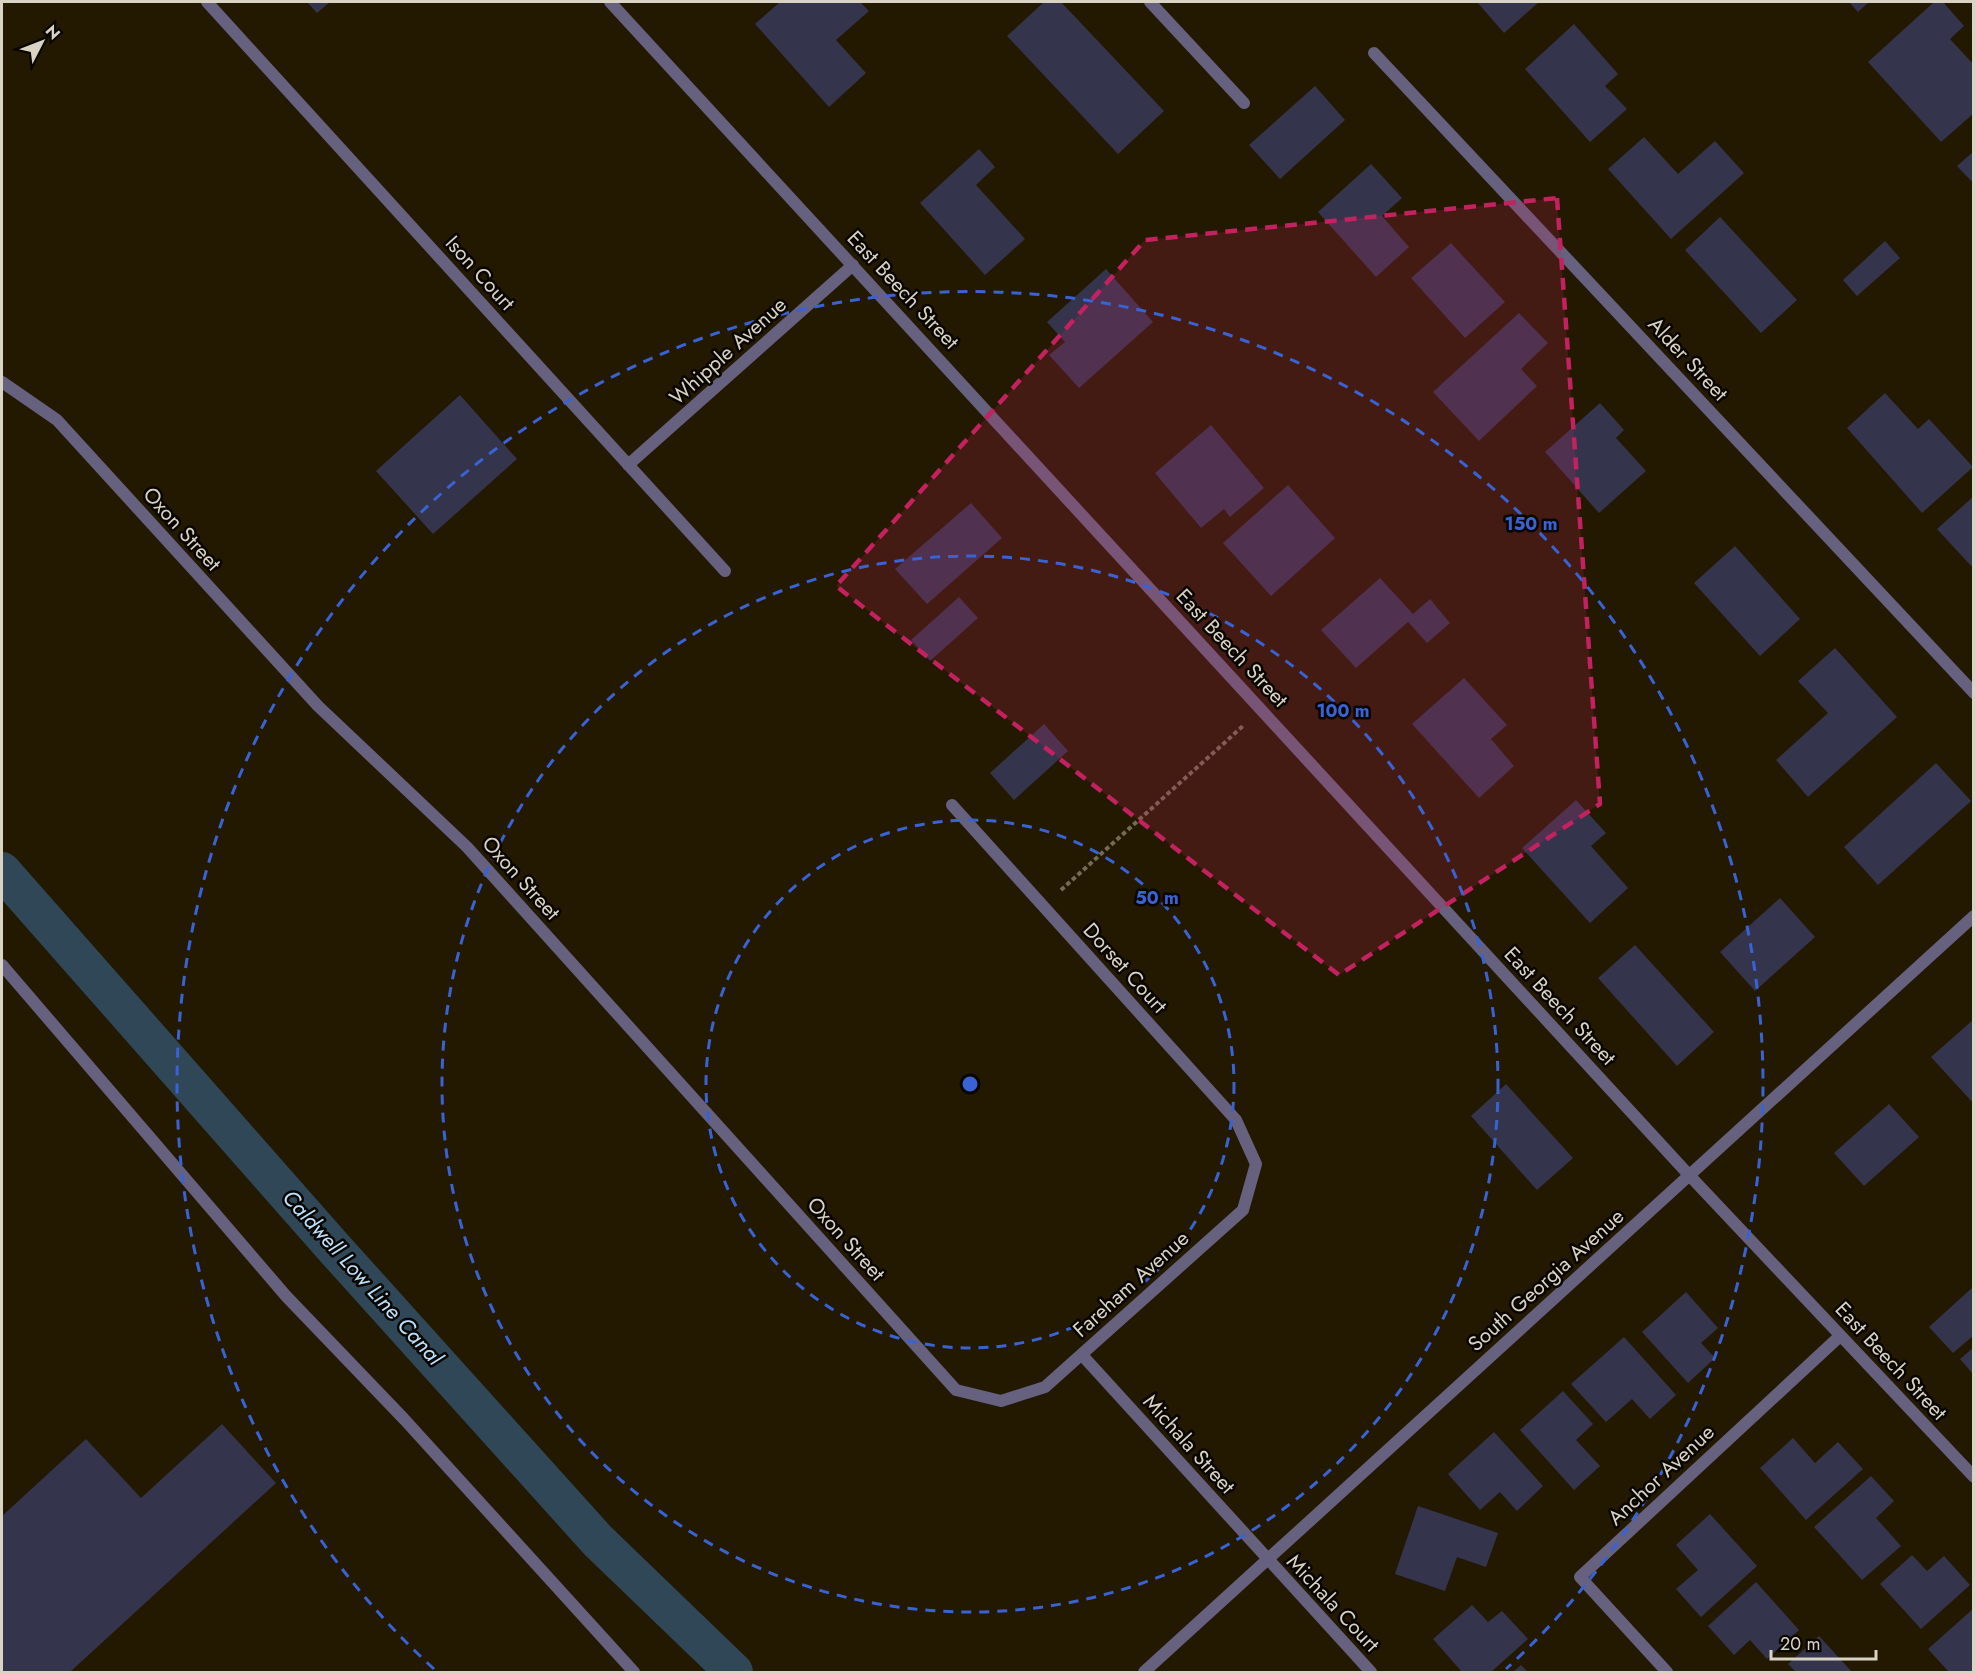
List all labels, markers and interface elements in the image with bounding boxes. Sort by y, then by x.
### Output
north arrow [12,12,72,72]
text: N [40,20,66,45]
street label: East Beech Street [840,224,966,356]
street label: Ison Court [438,229,522,317]
street label: Whipple Avenue [663,290,793,412]
street label: Alder Street [1641,310,1735,408]
street label: Oxon Street [136,480,228,578]
text: 150 m [1505,511,1557,537]
street label: East Beech Street [1169,582,1295,714]
text: 100 m [1316,698,1370,724]
street label: Oxon Street [475,829,567,927]
text: 50 m [1135,885,1179,911]
street label: Dorset Court [1076,916,1174,1020]
street label: East Beech Street [1497,940,1623,1072]
centre of rings [960,1074,980,1094]
water label: Caldwell Low Line Canal [275,1182,451,1373]
street label: Oxon Street [800,1190,892,1288]
street label: South Georgia Avenue [1461,1201,1631,1358]
street label: Fareham Avenue [1066,1224,1196,1344]
street label: East Beech Street [1828,1295,1954,1427]
street label: Michala Street [1136,1388,1242,1500]
street label: Anchor Avenue [1601,1417,1721,1532]
street label: Michala Court [1280,1547,1386,1659]
scale bar [1771,1623,1876,1661]
text: 20 m [1780,1631,1820,1657]

